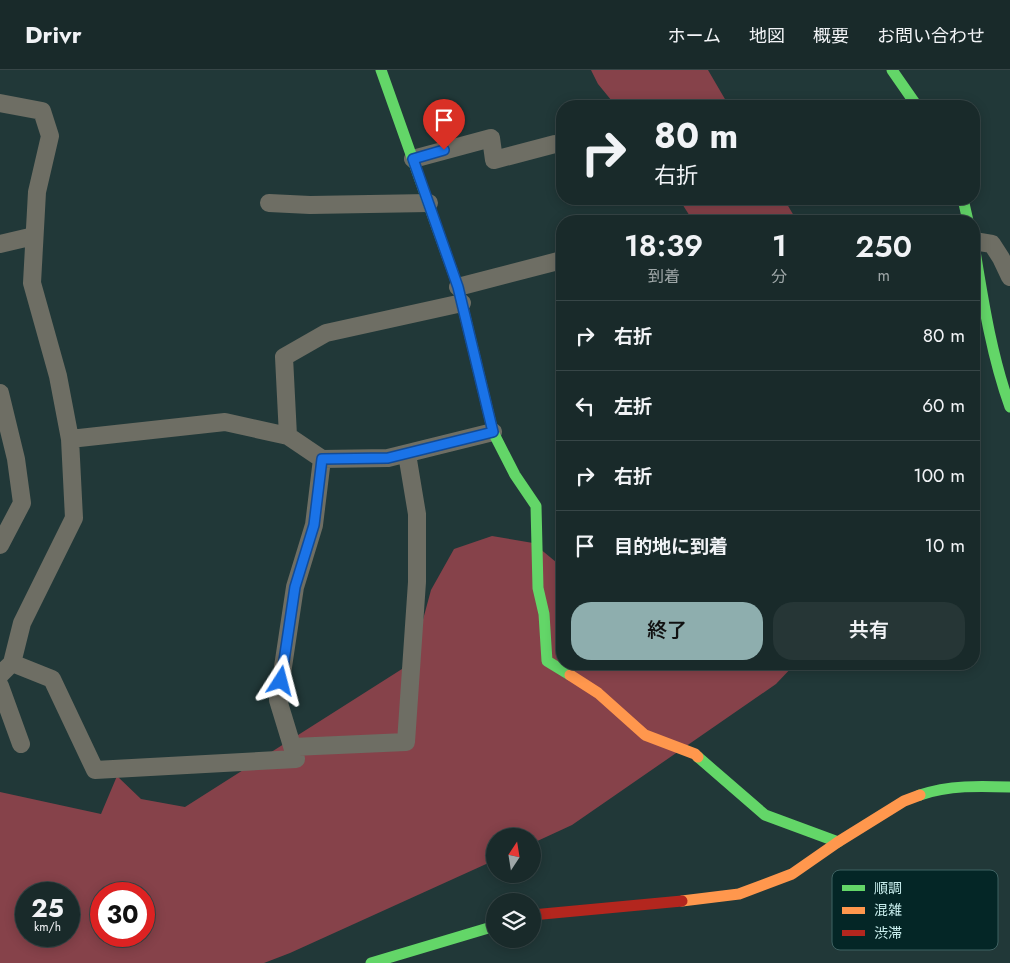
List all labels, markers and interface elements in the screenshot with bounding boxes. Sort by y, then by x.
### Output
text: Drivr [25,17,82,52]
text: ホーム [668,23,721,49]
text: 地図 [749,23,785,49]
text: 概要 [813,23,849,49]
text: お問い合わせ [877,23,985,49]
pin [423,99,465,150]
icon: arrive [430,106,458,134]
text: 80 m [654,111,738,161]
icon: right [571,120,636,185]
text: 右折 [654,159,698,191]
text: 18:39 [624,224,703,267]
text: 1 [772,224,787,267]
text: 250 [855,225,912,268]
text: m [877,264,890,287]
text: 到着 [648,265,680,288]
text: 分 [771,265,787,288]
icon: right [571,322,599,350]
text: 80 m [923,322,965,349]
text: 右折 [614,323,652,350]
icon: left [571,392,599,420]
text: 60 m [922,392,965,419]
text: 左折 [614,393,652,420]
icon: right [571,462,599,490]
text: 100 m [913,462,965,489]
text: 右折 [614,463,652,490]
icon: arrive [571,532,599,560]
text: 10 m [925,532,965,559]
text: 目的地に到着 [614,533,728,560]
button: 終了 [571,602,763,660]
button: 共有 [773,602,965,660]
position arrow [254,654,306,706]
north arrow [486,828,541,882]
map controls [486,828,541,948]
legend [832,870,998,950]
text: 順調 [874,878,902,898]
speed limit sign: 30 [90,882,155,947]
text: 25 [31,890,64,926]
button: layers [486,893,541,948]
text: 混雑 [874,900,902,920]
text: km/h [34,918,61,936]
text: 渋滞 [874,923,902,943]

